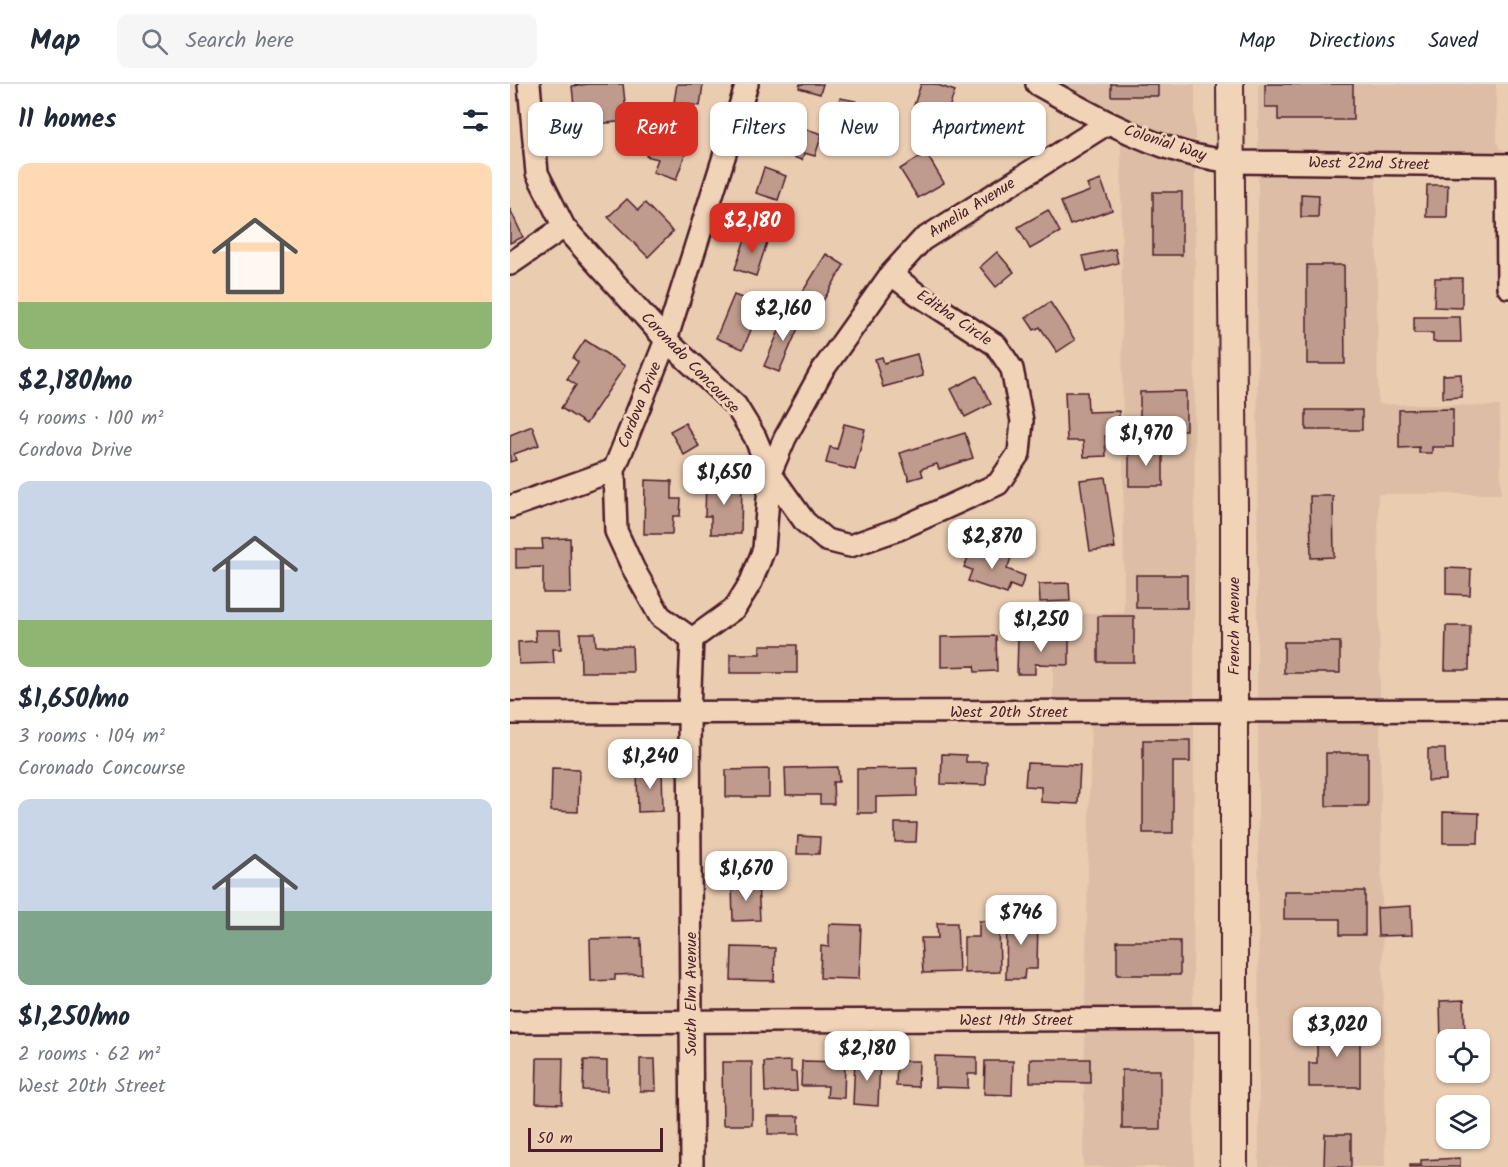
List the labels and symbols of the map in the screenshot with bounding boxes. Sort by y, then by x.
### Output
street label: Colonial Way [1120,118,1210,168]
street label: West 22nd Street [1308,150,1431,178]
street label: Amelia Avenue [924,171,1020,245]
pin: $2,180 [703,203,801,254]
street label: Editha Circle [911,283,997,353]
pin: $2,160 [734,291,832,342]
street label: Coronado Concourse [635,306,745,420]
street label: Cordova Drive [611,358,669,452]
pin: $1,970 [1097,416,1195,467]
pin: $1,650 [675,455,773,506]
pin: $2,870 [943,519,1041,570]
street label: French Avenue [1222,577,1247,675]
pin: $1,250 [992,602,1090,653]
street label: West 20th Street [950,700,1069,725]
pin: $1,240 [601,739,699,790]
pin: $1,670 [697,851,795,902]
pin: $746 [985,895,1057,946]
street label: South Elm Avenue [679,932,704,1056]
pin: $3,020 [1288,1007,1386,1058]
street label: West 19th Street [959,1008,1074,1033]
pin: $2,180 [818,1031,916,1082]
scale bar [528,1125,663,1152]

